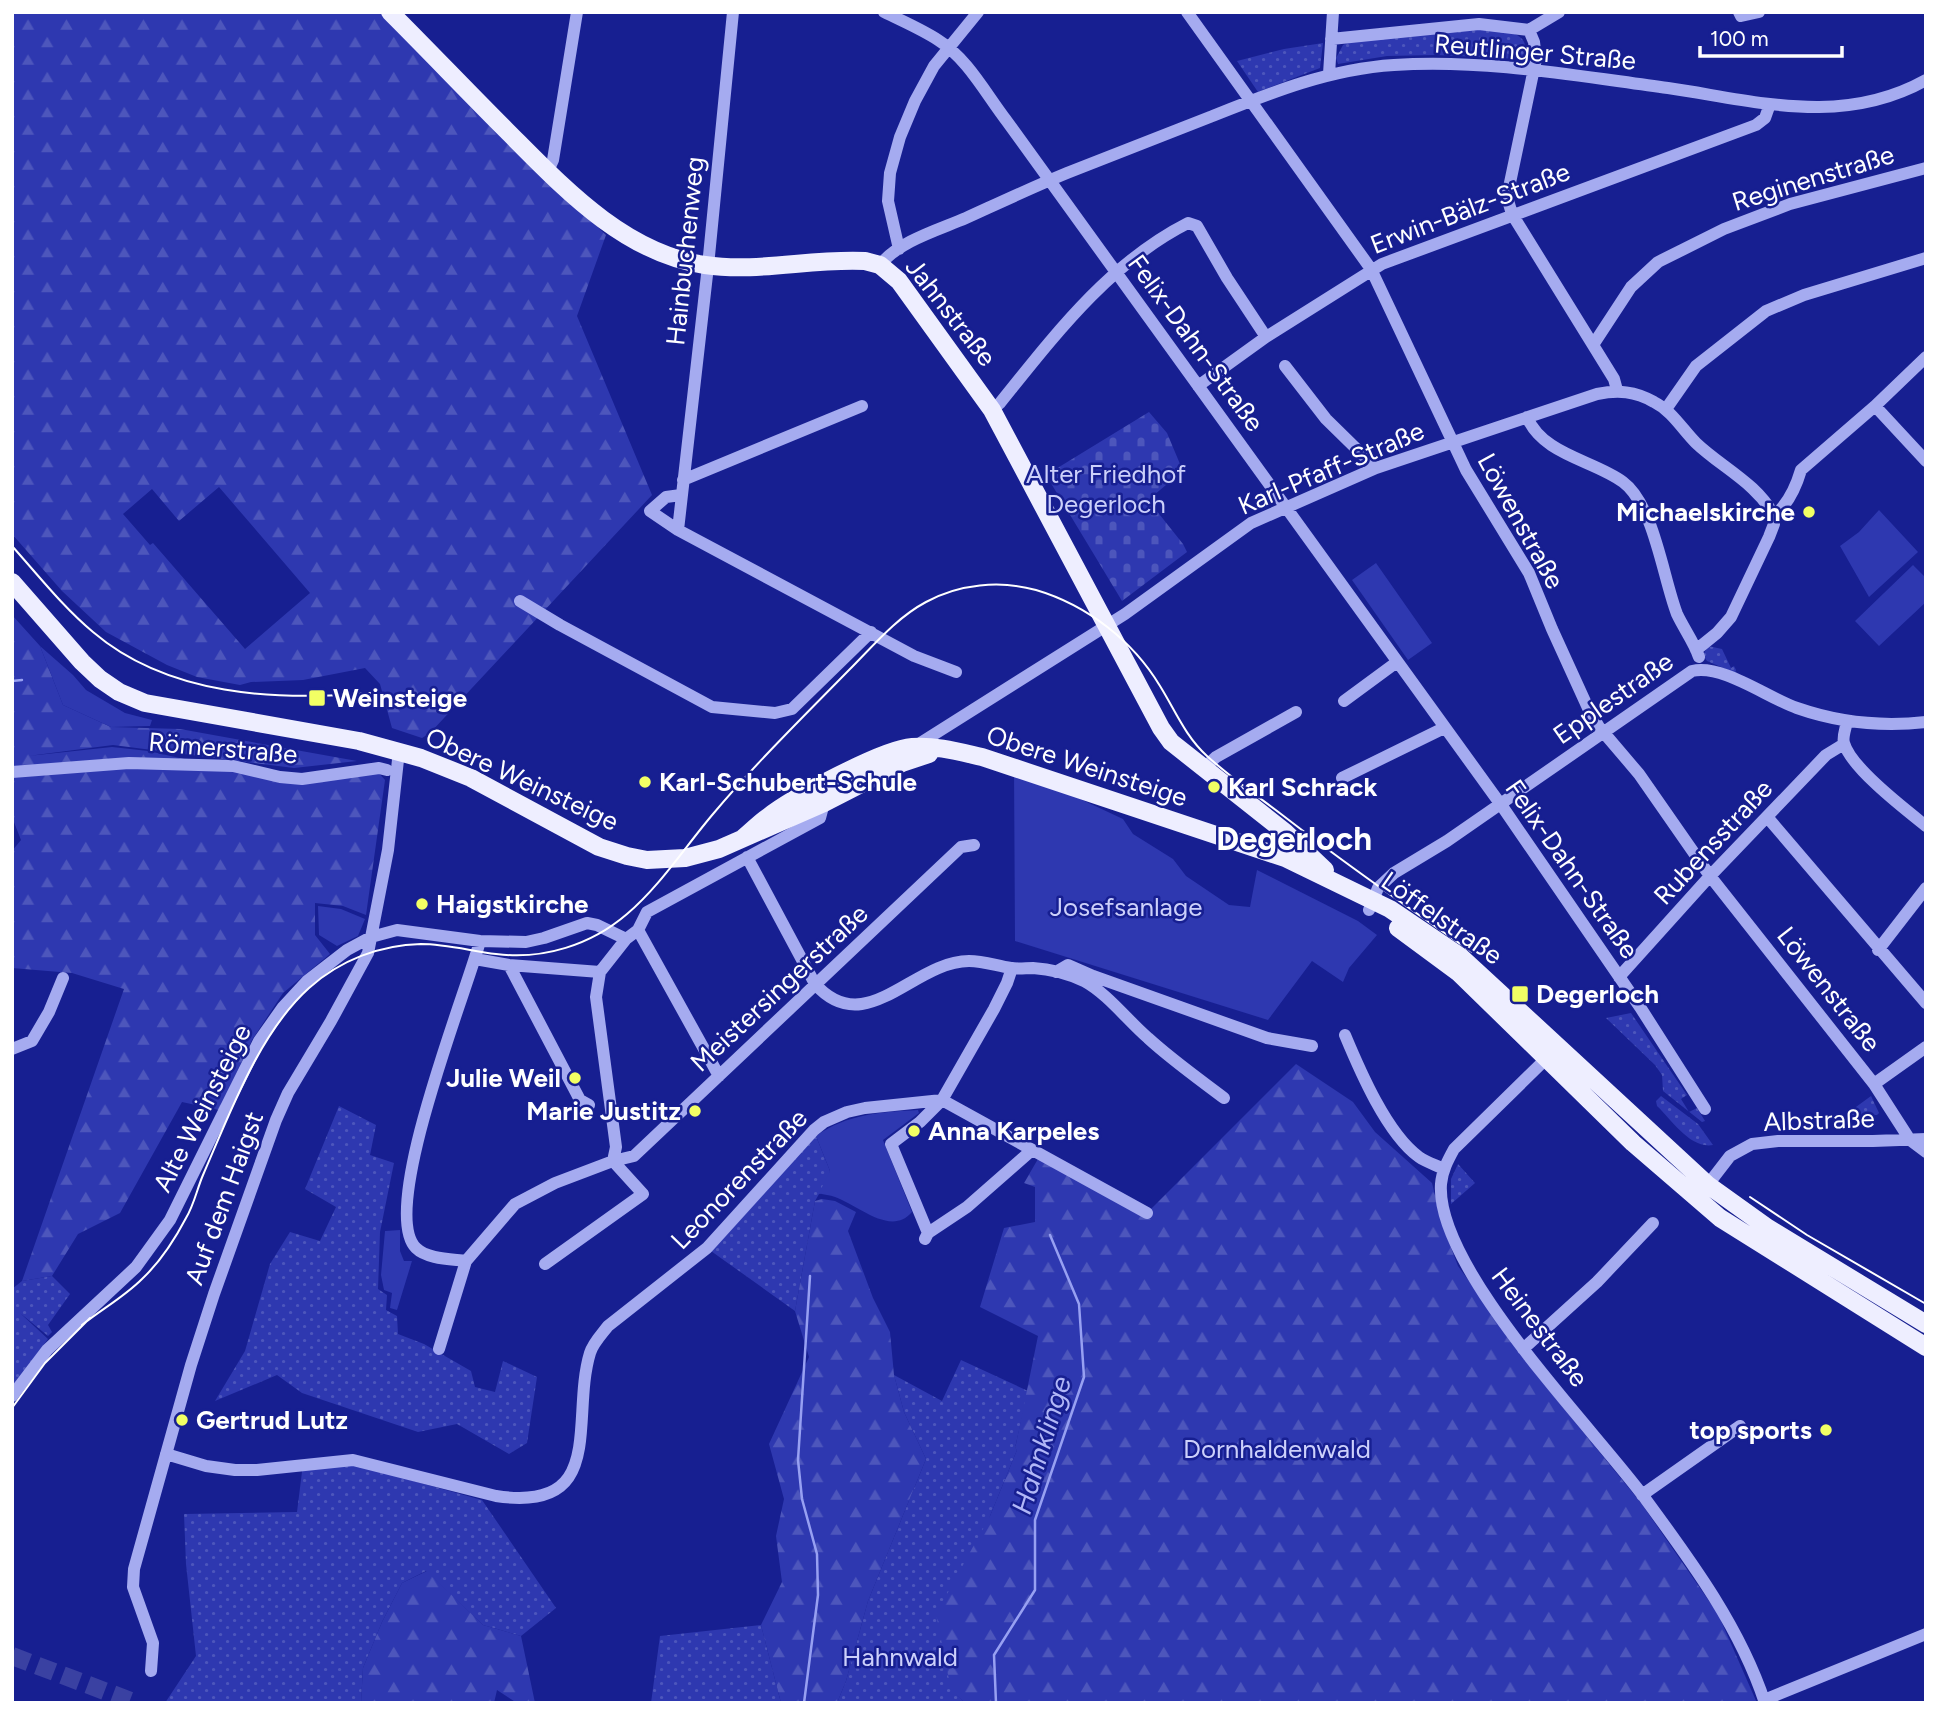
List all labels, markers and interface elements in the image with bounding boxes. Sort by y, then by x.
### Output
scale bar [1700,14,1842,58]
text: 100 m [1710,26,1769,51]
street label: Reutlinger Straße [1433,27,1637,77]
street label: Reginenstraße [1728,138,1898,218]
street label: Hainbuchenweg [659,155,711,347]
street label: Erwin-Bälz-Straße [1366,155,1574,261]
street label: Felix-Dahn-Straße [1121,248,1271,438]
street label: Jahnstraße [899,252,1003,372]
street label: Karl-Pfaff-Straße [1233,414,1429,522]
street label: Löwenstraße [1471,448,1571,594]
park label: Alter Friedhof Degerloch [1026,458,1186,520]
place label: Michaelskirche [1616,496,1795,528]
marker: Michaelskirche [1801,504,1817,520]
street label: Epplestraße [1547,645,1679,751]
place label: Weinsteige [333,682,467,714]
marker: Weinsteige [307,688,327,708]
street label: Obere Weinsteige [983,718,1191,814]
street label: Obere Weinsteige [420,720,624,838]
street label: Römerstraße [147,726,299,770]
place label: Karl-Schubert-Schule [659,766,917,798]
place label: Karl Schrack [1228,771,1378,803]
street label: Felix-Dahn-Straße [1498,773,1646,965]
street label: Rubensstraße [1647,773,1779,911]
marker: Karl-Schubert-Schule [637,774,653,790]
marker: Karl Schrack [1206,779,1222,795]
district label: Degerloch [1216,819,1372,858]
street label: Löffelstraße [1375,865,1509,971]
place label: Haigstkirche [436,888,588,920]
park label: Josefsanlage [1050,891,1202,923]
marker: Haigstkirche [414,896,430,912]
street label: Meistersingerstraße [684,898,874,1078]
street label: Löwenstraße [1770,920,1888,1058]
place label: Degerloch [1536,978,1659,1010]
marker: Degerloch [1510,984,1530,1004]
street label: Alte Weinsteige [146,1019,258,1197]
place label: Julie Weil [446,1062,561,1094]
marker: Julie Weil [567,1070,583,1086]
place label: Marie Justitz [526,1095,681,1127]
street label: Leonorenstraße [664,1102,814,1256]
street label: Albstraße [1763,1102,1875,1138]
marker: Marie Justitz [687,1103,703,1119]
street label: Auf dem Haigst [178,1107,270,1289]
place label: Anna Karpeles [928,1115,1099,1147]
marker: Anna Karpeles [906,1123,922,1139]
street label: Heinestraße [1485,1261,1595,1393]
water label: Hahnklinge [1004,1372,1078,1518]
place label: Gertrud Lutz [196,1404,348,1436]
marker: Gertrud Lutz [174,1412,190,1428]
place label: top sports [1690,1414,1812,1446]
marker: top sports [1818,1422,1834,1438]
park label: Dornhaldenwald [1183,1433,1371,1465]
park label: Hahnwald [842,1641,958,1673]

